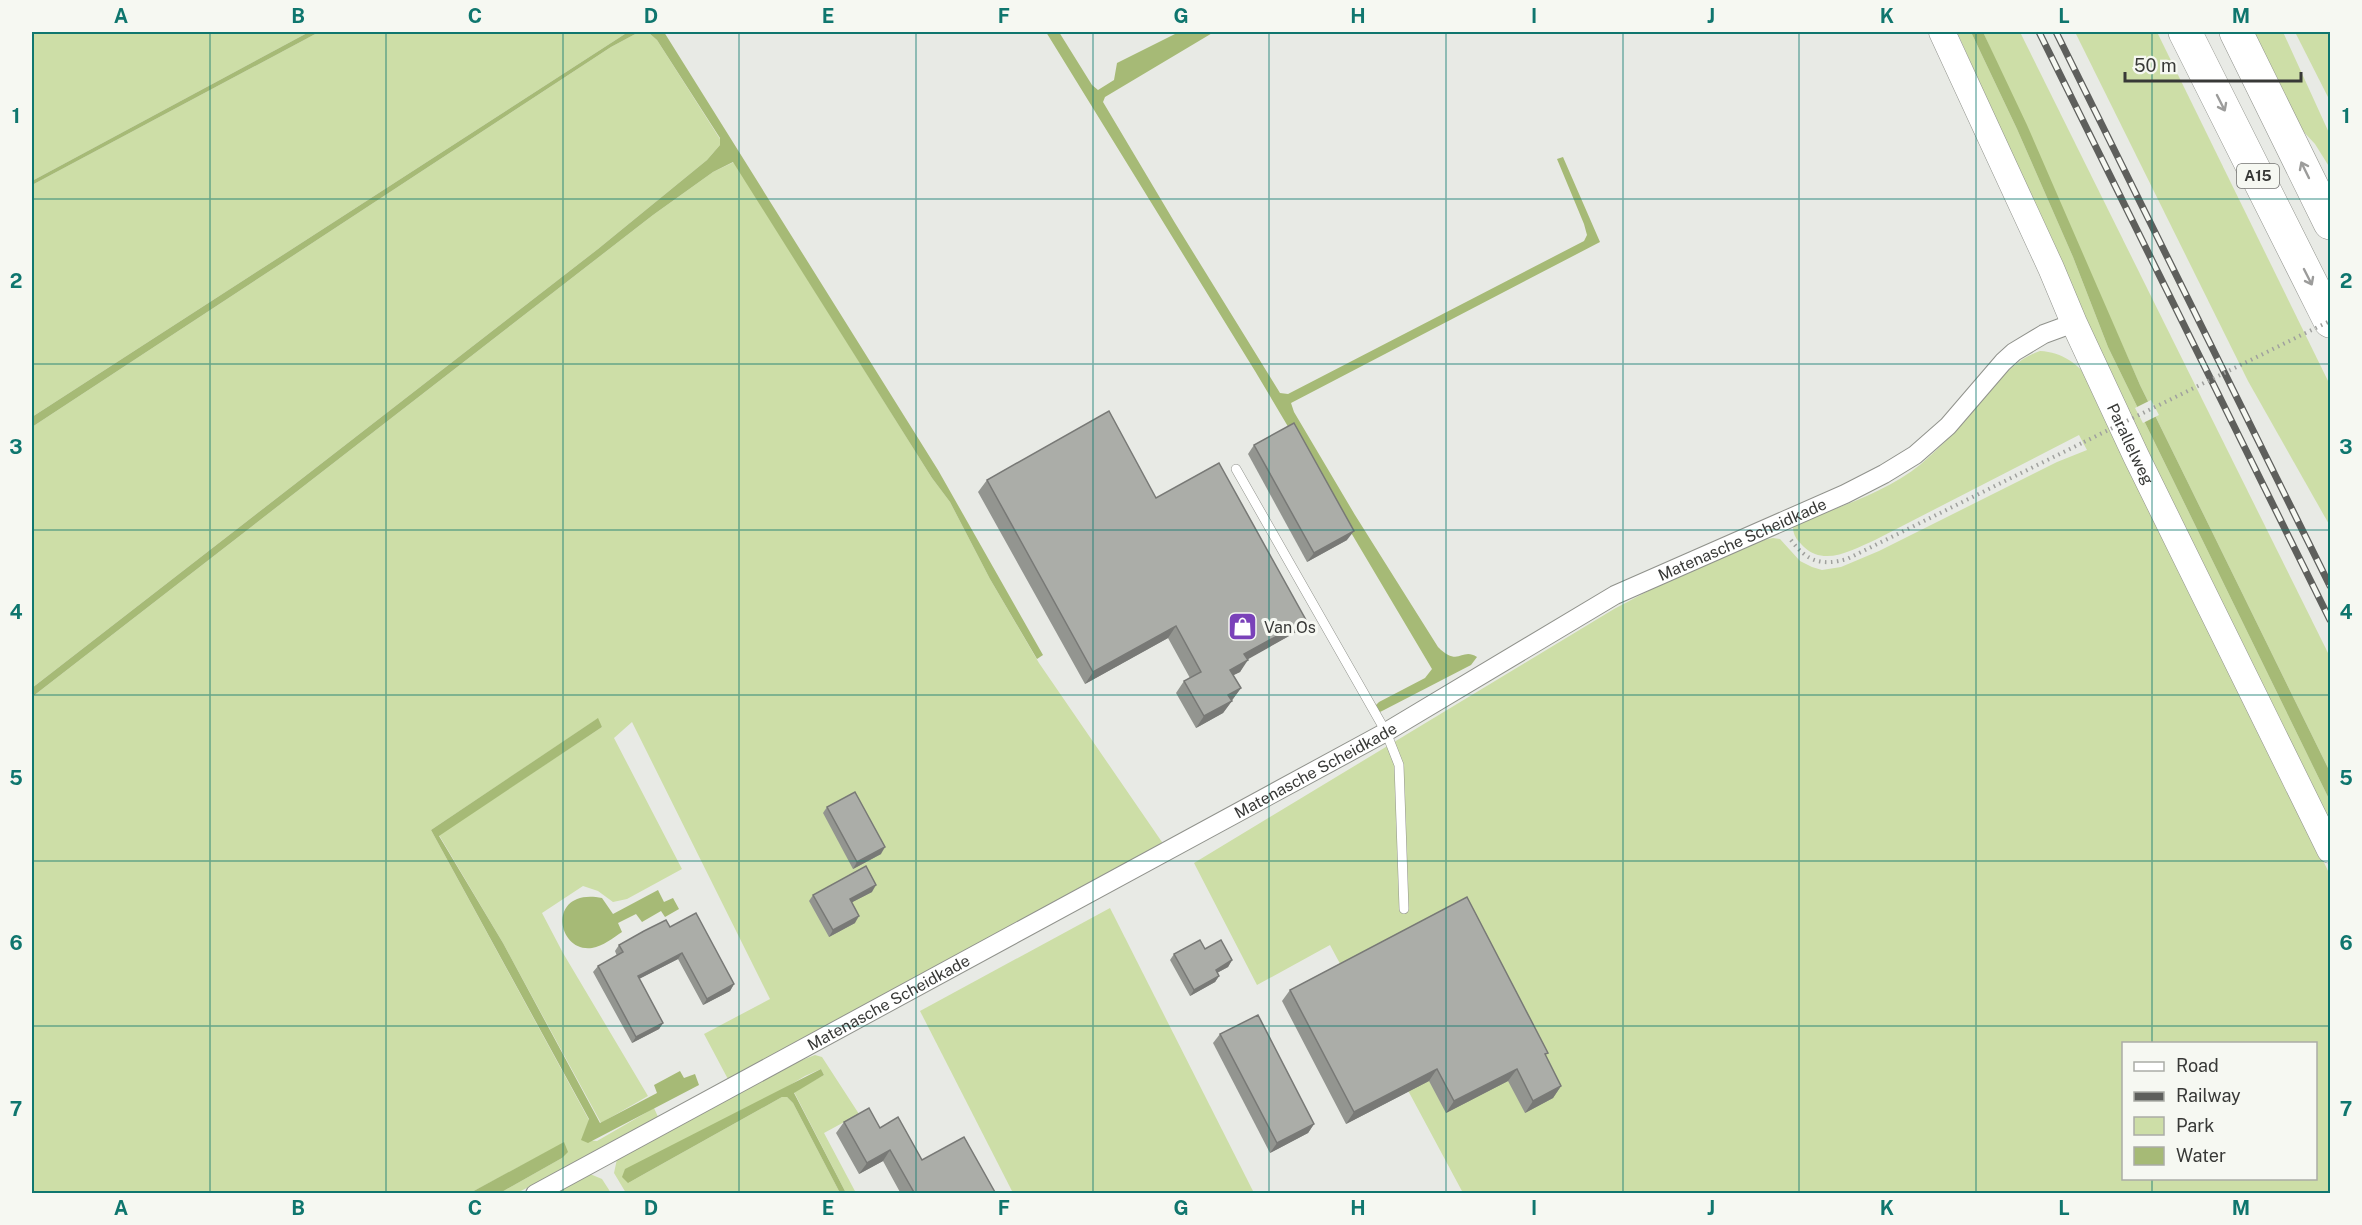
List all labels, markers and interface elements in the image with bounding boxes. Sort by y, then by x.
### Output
text: A [114,4,128,28]
text: B [291,4,305,28]
text: C [468,4,482,28]
text: D [644,4,658,28]
text: E [822,4,834,28]
text: F [998,4,1010,28]
text: G [1173,4,1189,28]
text: H [1350,4,1366,28]
text: I [1531,4,1537,28]
text: J [1707,4,1715,28]
text: K [1880,4,1894,28]
text: L [2058,4,2070,28]
text: M [2232,4,2250,28]
scale bar [2125,45,2300,83]
text: 50 m [2134,55,2177,76]
one-way arrow [2216,93,2227,111]
text: 1 [12,104,20,128]
text: 1 [2342,104,2350,128]
one-way arrow [2298,162,2310,180]
road number: A15 [2237,164,2279,188]
one-way arrow [2303,267,2315,285]
text: 2 [10,269,22,293]
text: 2 [2340,269,2352,293]
street label: Parallelweg [2103,400,2158,488]
text: 3 [9,435,23,459]
text: 3 [2339,435,2353,459]
street label: Matenasche Scheidkade [1655,494,1829,585]
text: 4 [9,600,23,624]
text: 4 [2339,600,2353,624]
shop icon: Van Os [1227,611,1259,643]
place label: Van Os [1264,618,1316,637]
street label: Matenasche Scheidkade [1231,719,1400,823]
text: 5 [9,766,23,790]
text: 5 [2339,766,2353,790]
text: 6 [9,931,23,955]
text: 6 [2339,931,2353,955]
street label: Matenasche Scheidkade [804,951,973,1054]
legend [2122,1042,2317,1180]
text: Road [2176,1055,2219,1076]
text: Railway [2176,1085,2241,1106]
text: 7 [10,1097,22,1121]
text: 7 [2340,1097,2352,1121]
text: Park [2176,1115,2214,1136]
text: Water [2176,1145,2226,1166]
text: A [114,1196,128,1220]
text: B [291,1196,305,1220]
text: C [468,1196,482,1220]
text: D [644,1196,658,1220]
text: E [822,1196,834,1220]
text: F [998,1196,1010,1220]
text: G [1173,1196,1189,1220]
text: H [1350,1196,1366,1220]
text: I [1531,1196,1537,1220]
text: J [1707,1196,1715,1220]
text: K [1880,1196,1894,1220]
text: L [2058,1196,2070,1220]
text: M [2232,1196,2250,1220]

